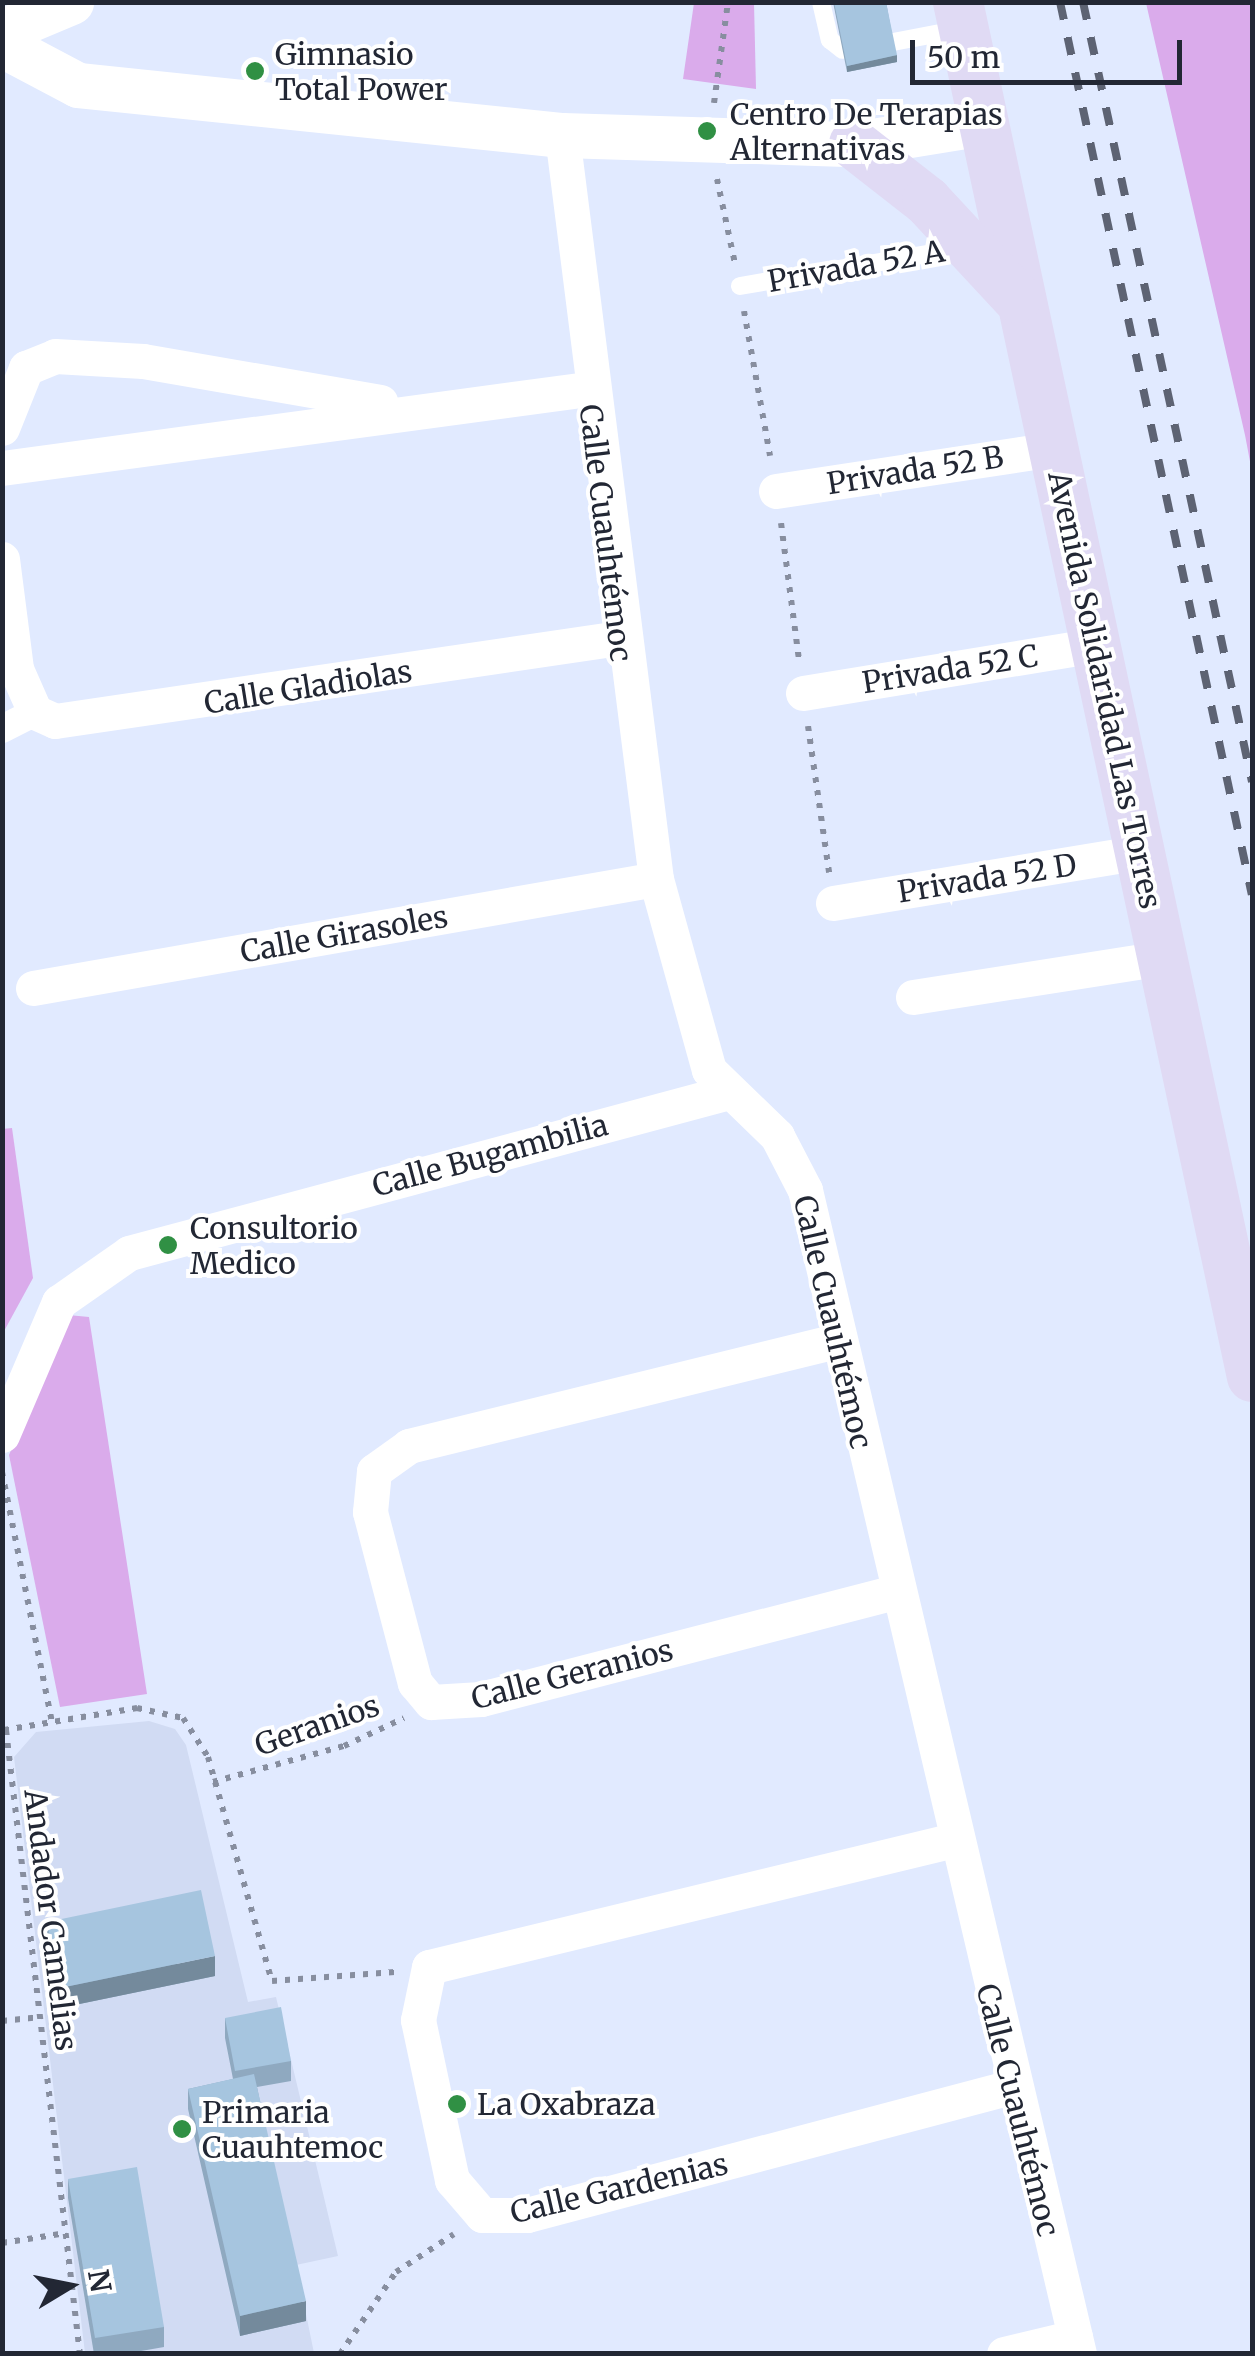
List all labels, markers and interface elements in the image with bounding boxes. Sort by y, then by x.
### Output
scale bar [915,20,1188,82]
place label: Gimnasio Total Power [275,36,448,106]
text: 50 m [927,38,1000,76]
marker: Gimnasio Total Power [244,60,266,82]
place label: Centro De Terapias Alternativas [730,96,1003,166]
marker: Centro De Terapias Alternativas [694,118,720,144]
street label: Privada 52 A [765,233,947,299]
street label: Calle Cuauhtémoc [572,402,640,664]
street label: Privada 52 B [824,438,1006,502]
street label: Avenida Solidaridad Las Torres [1041,468,1169,912]
street label: Privada 52 C [860,637,1040,701]
street label: Calle Gladiolas [202,653,414,721]
street label: Privada 52 D [895,846,1079,910]
street label: Calle Girasoles [238,898,450,970]
street label: Calle Bugambilia [368,1106,612,1204]
street label: Calle Cuauhtémoc [786,1192,880,1452]
place label: Consultorio Medico [190,1210,358,1280]
marker: Consultorio Medico [155,1232,181,1258]
street label: Calle Geranios [467,1632,677,1716]
street label: Geranios [250,1687,384,1763]
street label: Andador Camelias [17,1787,85,2053]
street label: Calle Cuauhtémoc [969,1980,1067,2240]
place label: La Oxabraza [477,2086,656,2122]
marker: La Oxabraza [446,2093,468,2115]
place label: Primaria Cuauhtemoc [202,2094,383,2164]
marker: Primaria Cuauhtemoc [171,2118,193,2140]
street label: Calle Gardenias [507,2145,731,2231]
north arrow [20,2236,120,2336]
text: N [80,2267,119,2295]

